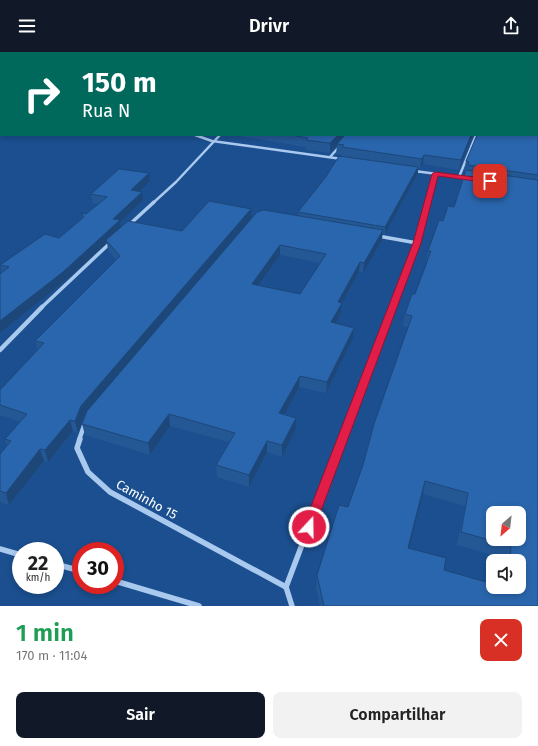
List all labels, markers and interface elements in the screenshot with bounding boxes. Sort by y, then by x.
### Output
icon: menu [16,15,38,37]
text: Drivr [249,15,289,37]
icon: share [500,15,522,37]
text: 150 m [82,66,157,99]
icon: right [16,68,68,120]
text: Rua N [82,100,130,122]
pin [473,164,507,198]
icon: arrive [479,170,501,192]
street label: Caminho 15 [114,477,180,522]
position arrow [288,506,330,548]
north arrow [486,506,526,546]
map controls [486,506,526,594]
speed limit sign: 30 [72,542,124,594]
text: 22 [28,551,48,575]
button: sound [486,554,526,594]
text: km/h [26,572,50,584]
text: 1 min [16,619,74,647]
button: close [480,619,522,661]
text: 170 m · 11:04 [16,648,87,663]
button: Sair [16,692,265,738]
button: Compartilhar [273,692,522,738]

